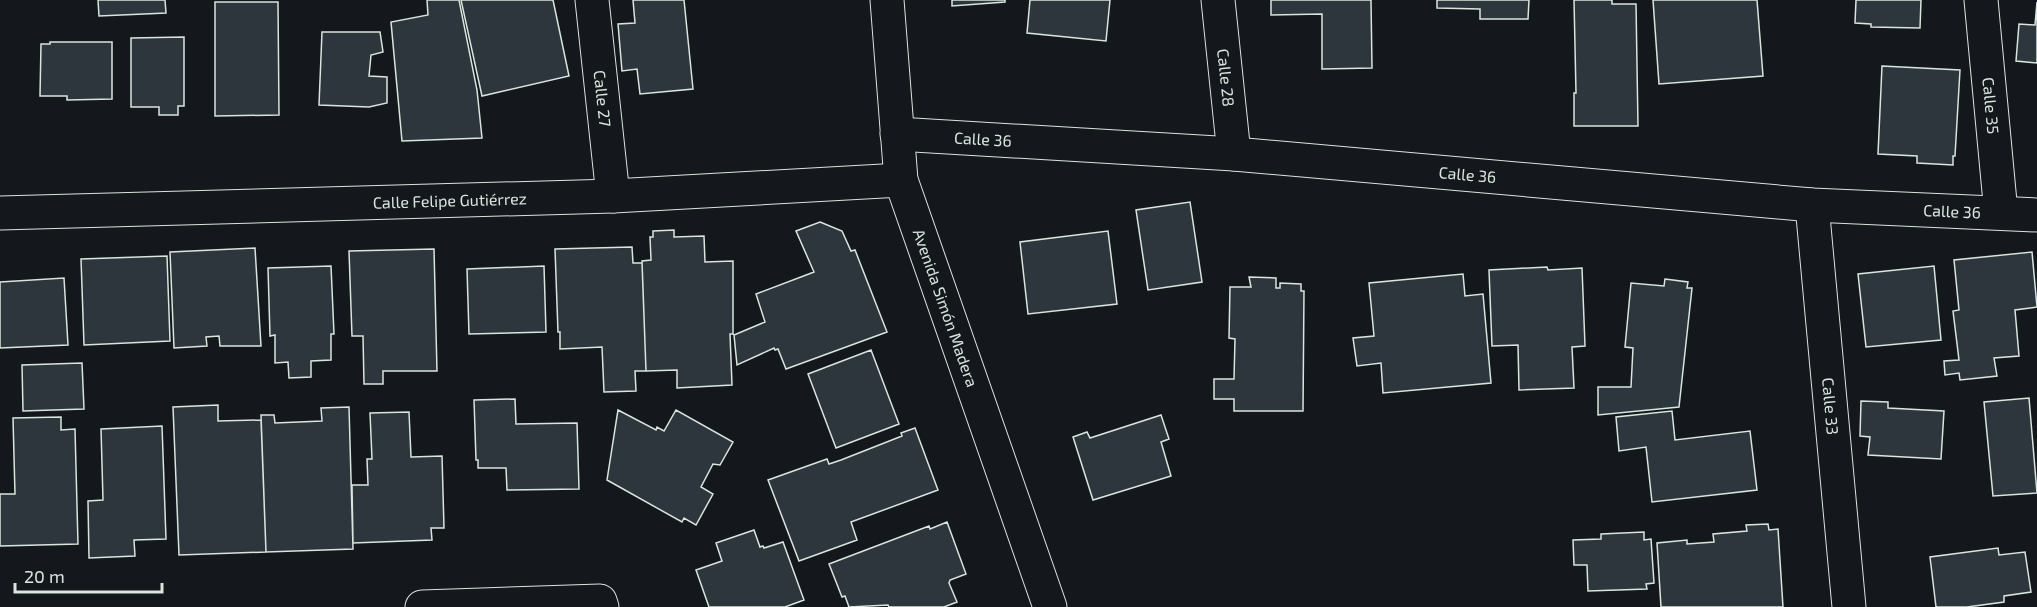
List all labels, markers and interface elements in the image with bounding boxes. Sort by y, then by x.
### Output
street label: Calle 28 [1214,48,1239,108]
street label: Calle 27 [591,69,616,128]
street label: Calle 35 [1979,76,2004,135]
street label: Calle 36 [954,127,1012,150]
street label: Calle 36 [1438,162,1497,186]
street label: Calle Felipe Gutiérrez [373,188,527,212]
street label: Calle 36 [1923,200,1981,221]
street label: Avenida Simón Madera [910,226,982,389]
street label: Calle 33 [1819,377,1843,436]
scale bar [15,556,162,594]
text: 20 m [24,565,65,587]

